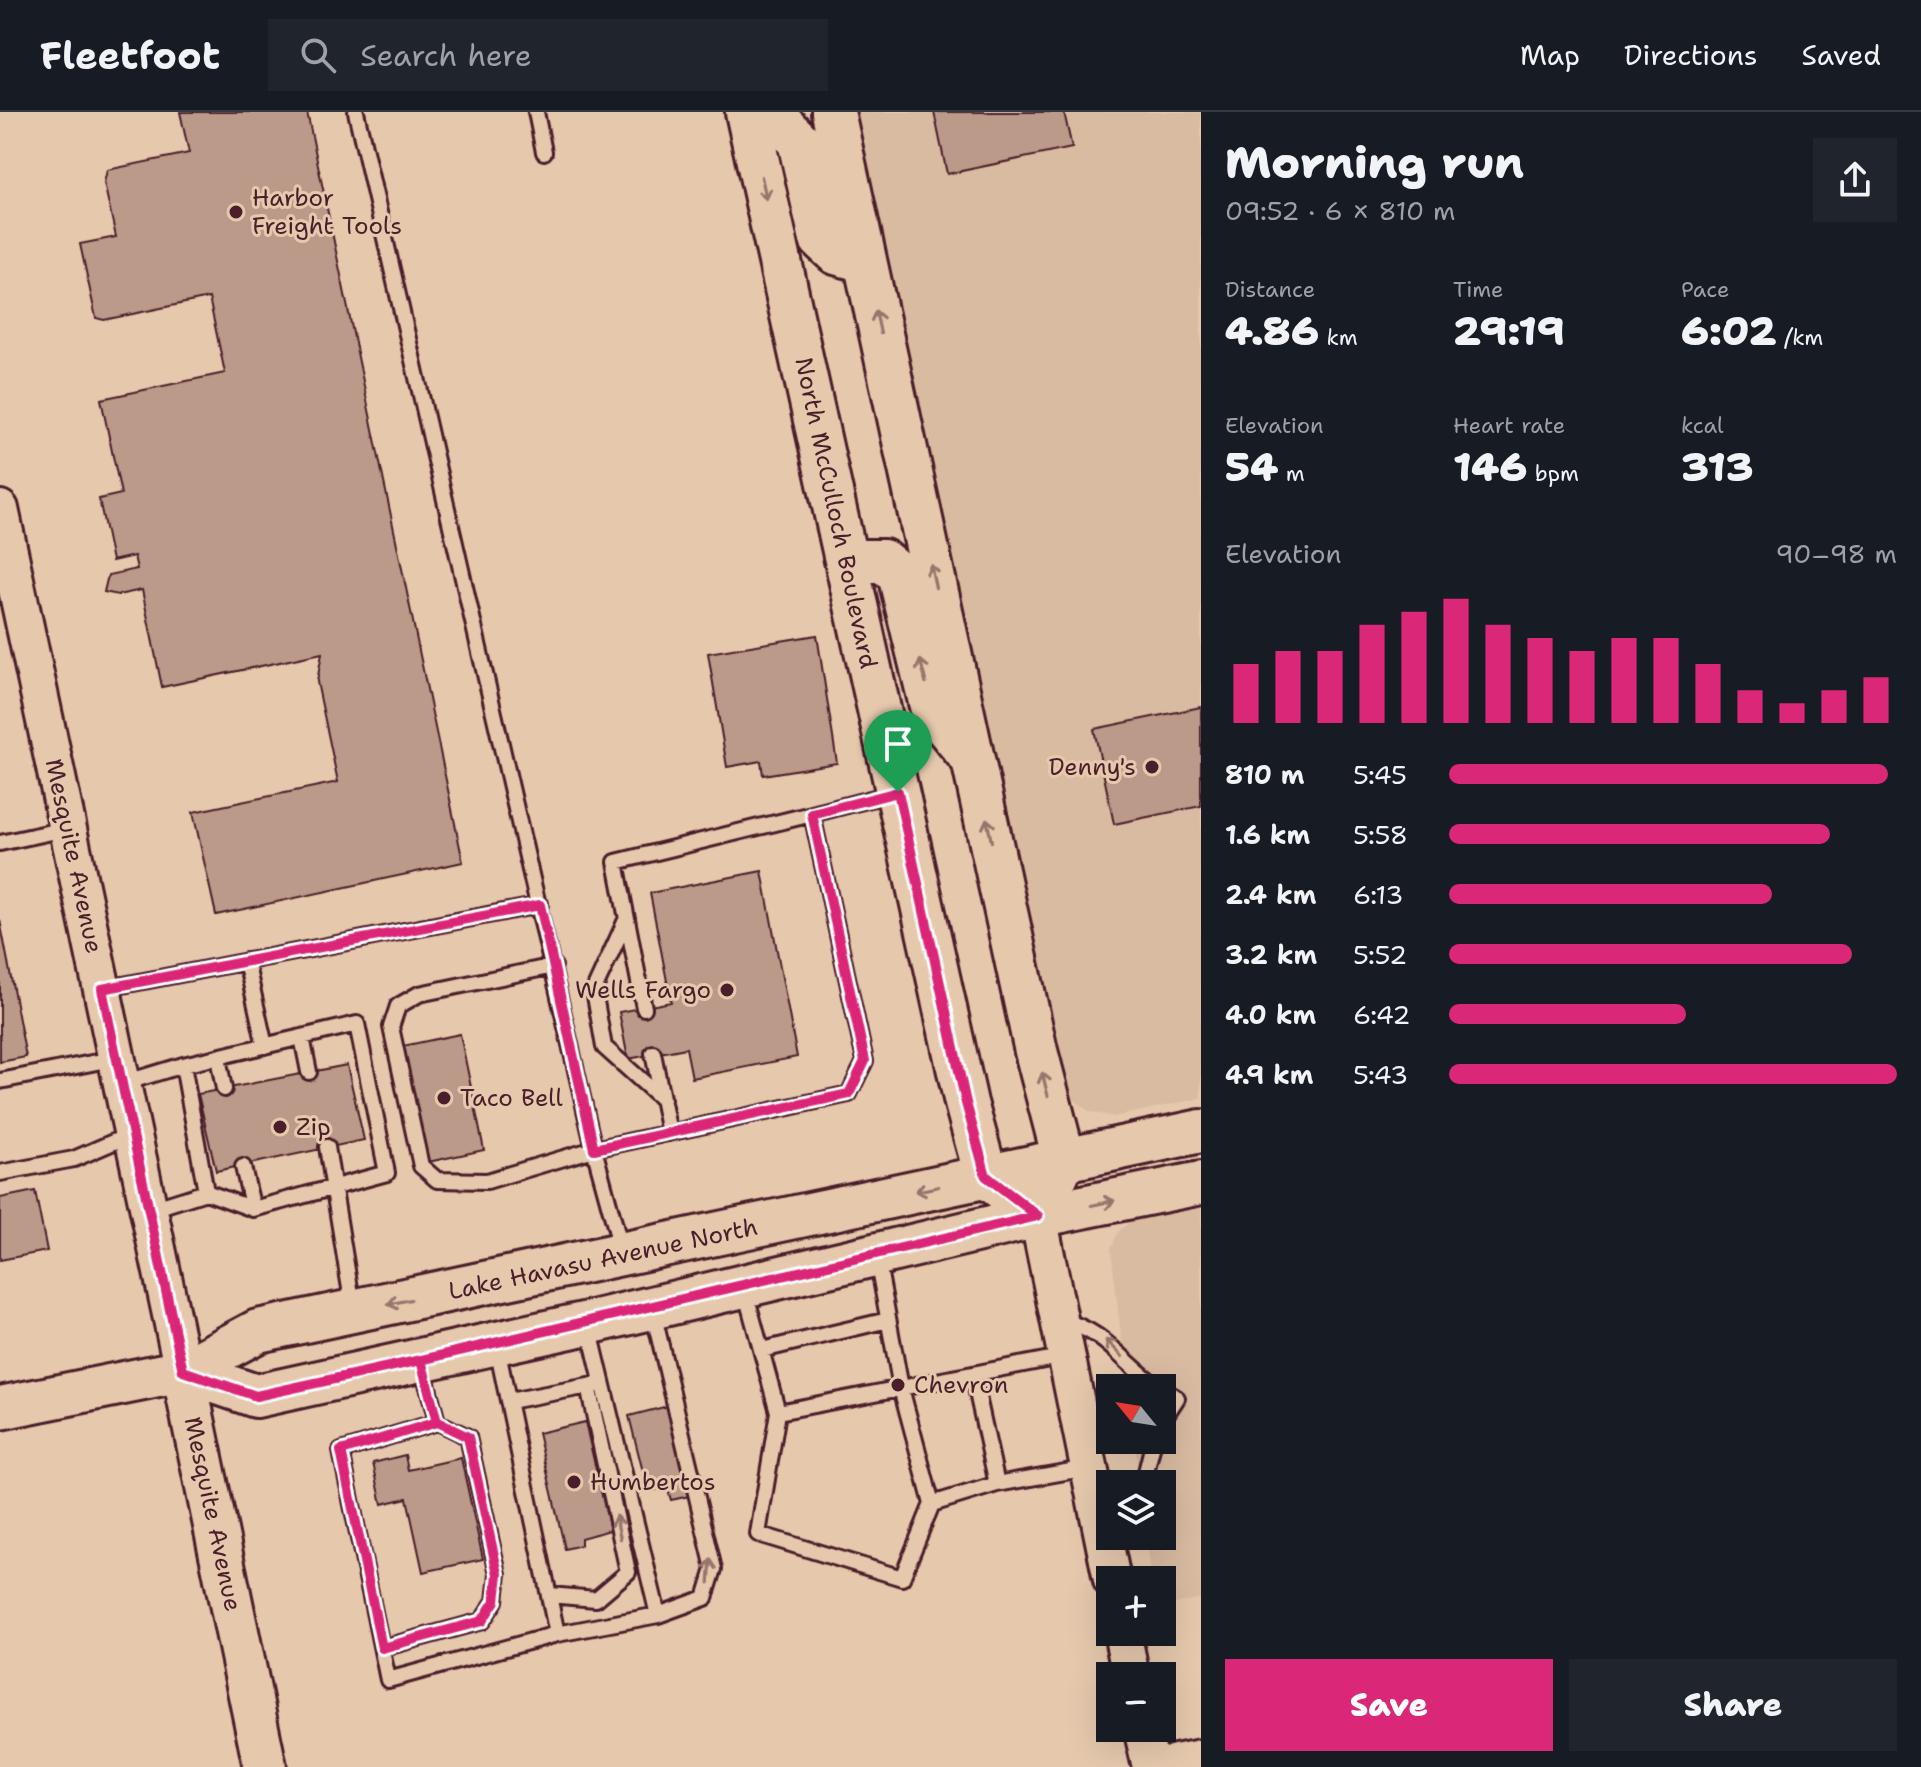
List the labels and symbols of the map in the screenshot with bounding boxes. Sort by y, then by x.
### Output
one-way arrow [757,175,772,200]
place label: Harbor Freight Tools [252,182,402,242]
marker: Harbor Freight Tools [227,203,245,221]
one-way arrow [870,309,885,335]
street label: North McCulloch Boulevard [787,354,885,672]
one-way arrow [925,564,940,589]
one-way arrow [914,659,929,684]
pin [864,710,932,792]
place label: Denny's [1049,751,1136,783]
street label: Mesquite Avenue [38,756,110,956]
marker: Denny's [1143,758,1161,776]
one-way arrow [981,818,996,843]
place label: Wells Fargo [575,974,711,1006]
marker: Wells Fargo [718,981,736,999]
one-way arrow [1036,1071,1051,1097]
place label: Taco Bell [460,1082,563,1114]
marker: Taco Bell [435,1089,453,1107]
place label: Zip [296,1111,331,1143]
marker: Zip [271,1118,289,1136]
one-way arrow [914,1182,940,1197]
one-way arrow [1090,1195,1115,1210]
street label: Lake Havasu Avenue North [445,1211,761,1307]
one-way arrow [386,1296,412,1311]
one-way arrow [1105,1339,1124,1358]
place label: Chevron [914,1369,1008,1401]
north arrow [1096,1374,1176,1454]
marker: Chevron [889,1376,907,1394]
street label: Mesquite Avenue [177,1414,249,1614]
place label: Humbertos [590,1466,716,1498]
marker: Humbertos [565,1473,583,1491]
one-way arrow [610,1515,625,1541]
one-way arrow [703,1559,718,1585]

